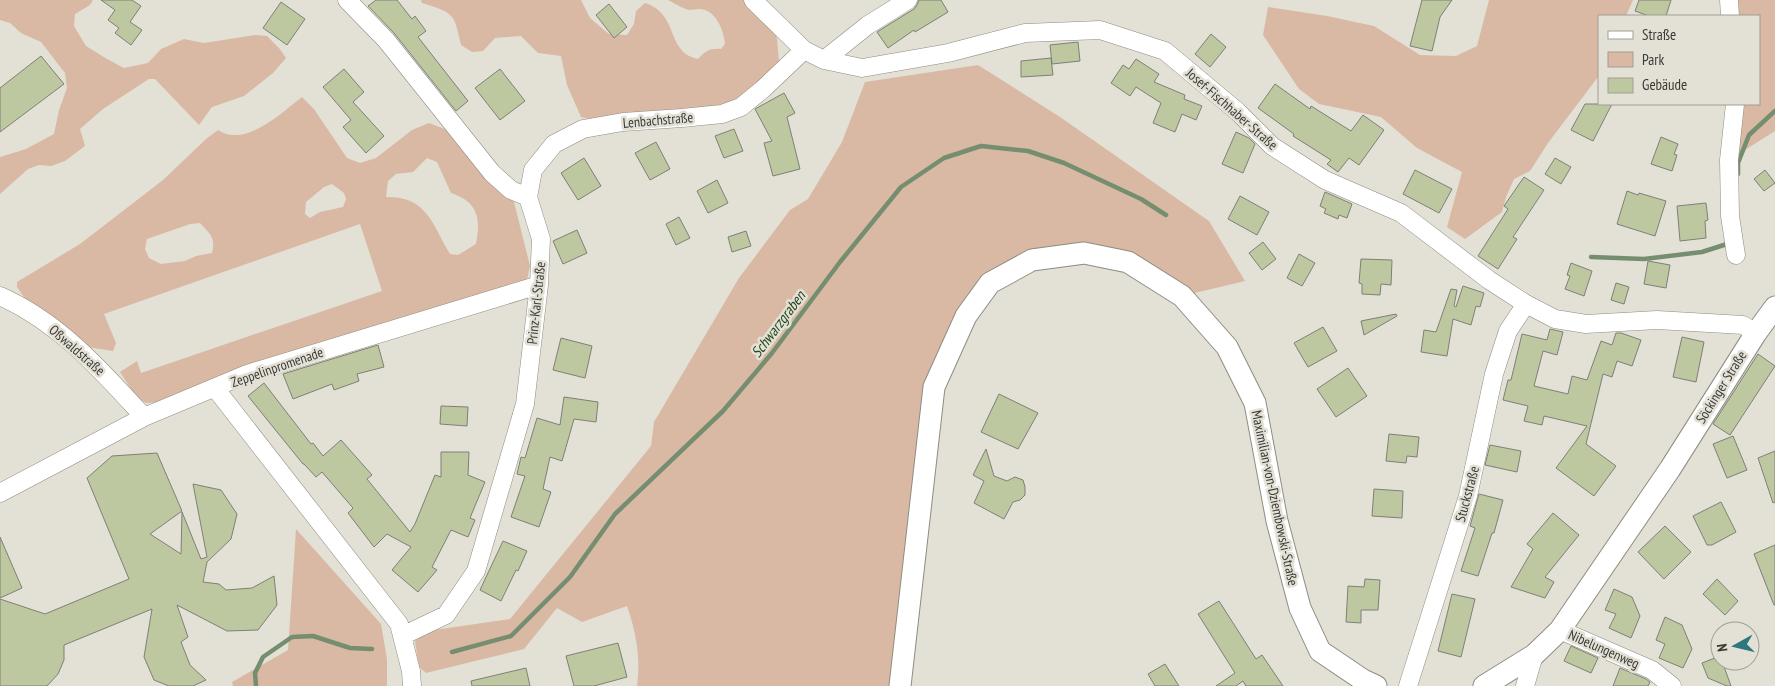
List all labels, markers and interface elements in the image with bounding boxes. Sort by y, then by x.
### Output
legend [1598,15,1760,105]
text: Straße [1642,25,1676,44]
text: Park [1642,50,1664,69]
street label: Josef-Fischhaber-Straße [1182,64,1282,154]
text: Gebäude [1642,75,1687,94]
street label: Lenbachstraße [622,108,694,132]
street label: Prinz-Karl-Straße [523,261,549,345]
water label: Schwarzgraben [747,286,810,361]
street label: Oßwaldstraße [45,321,109,379]
street label: Zeppelinpromenade [229,343,326,391]
street label: Söckinger Straße [1692,347,1751,427]
street label: Maximilian-von-Dziembowski-Straße [1248,409,1302,588]
street label: Stuckstraße [1451,464,1483,524]
north arrow [1710,621,1760,671]
street label: Nibelungenweg [1566,625,1642,673]
text: N [1713,643,1732,653]

